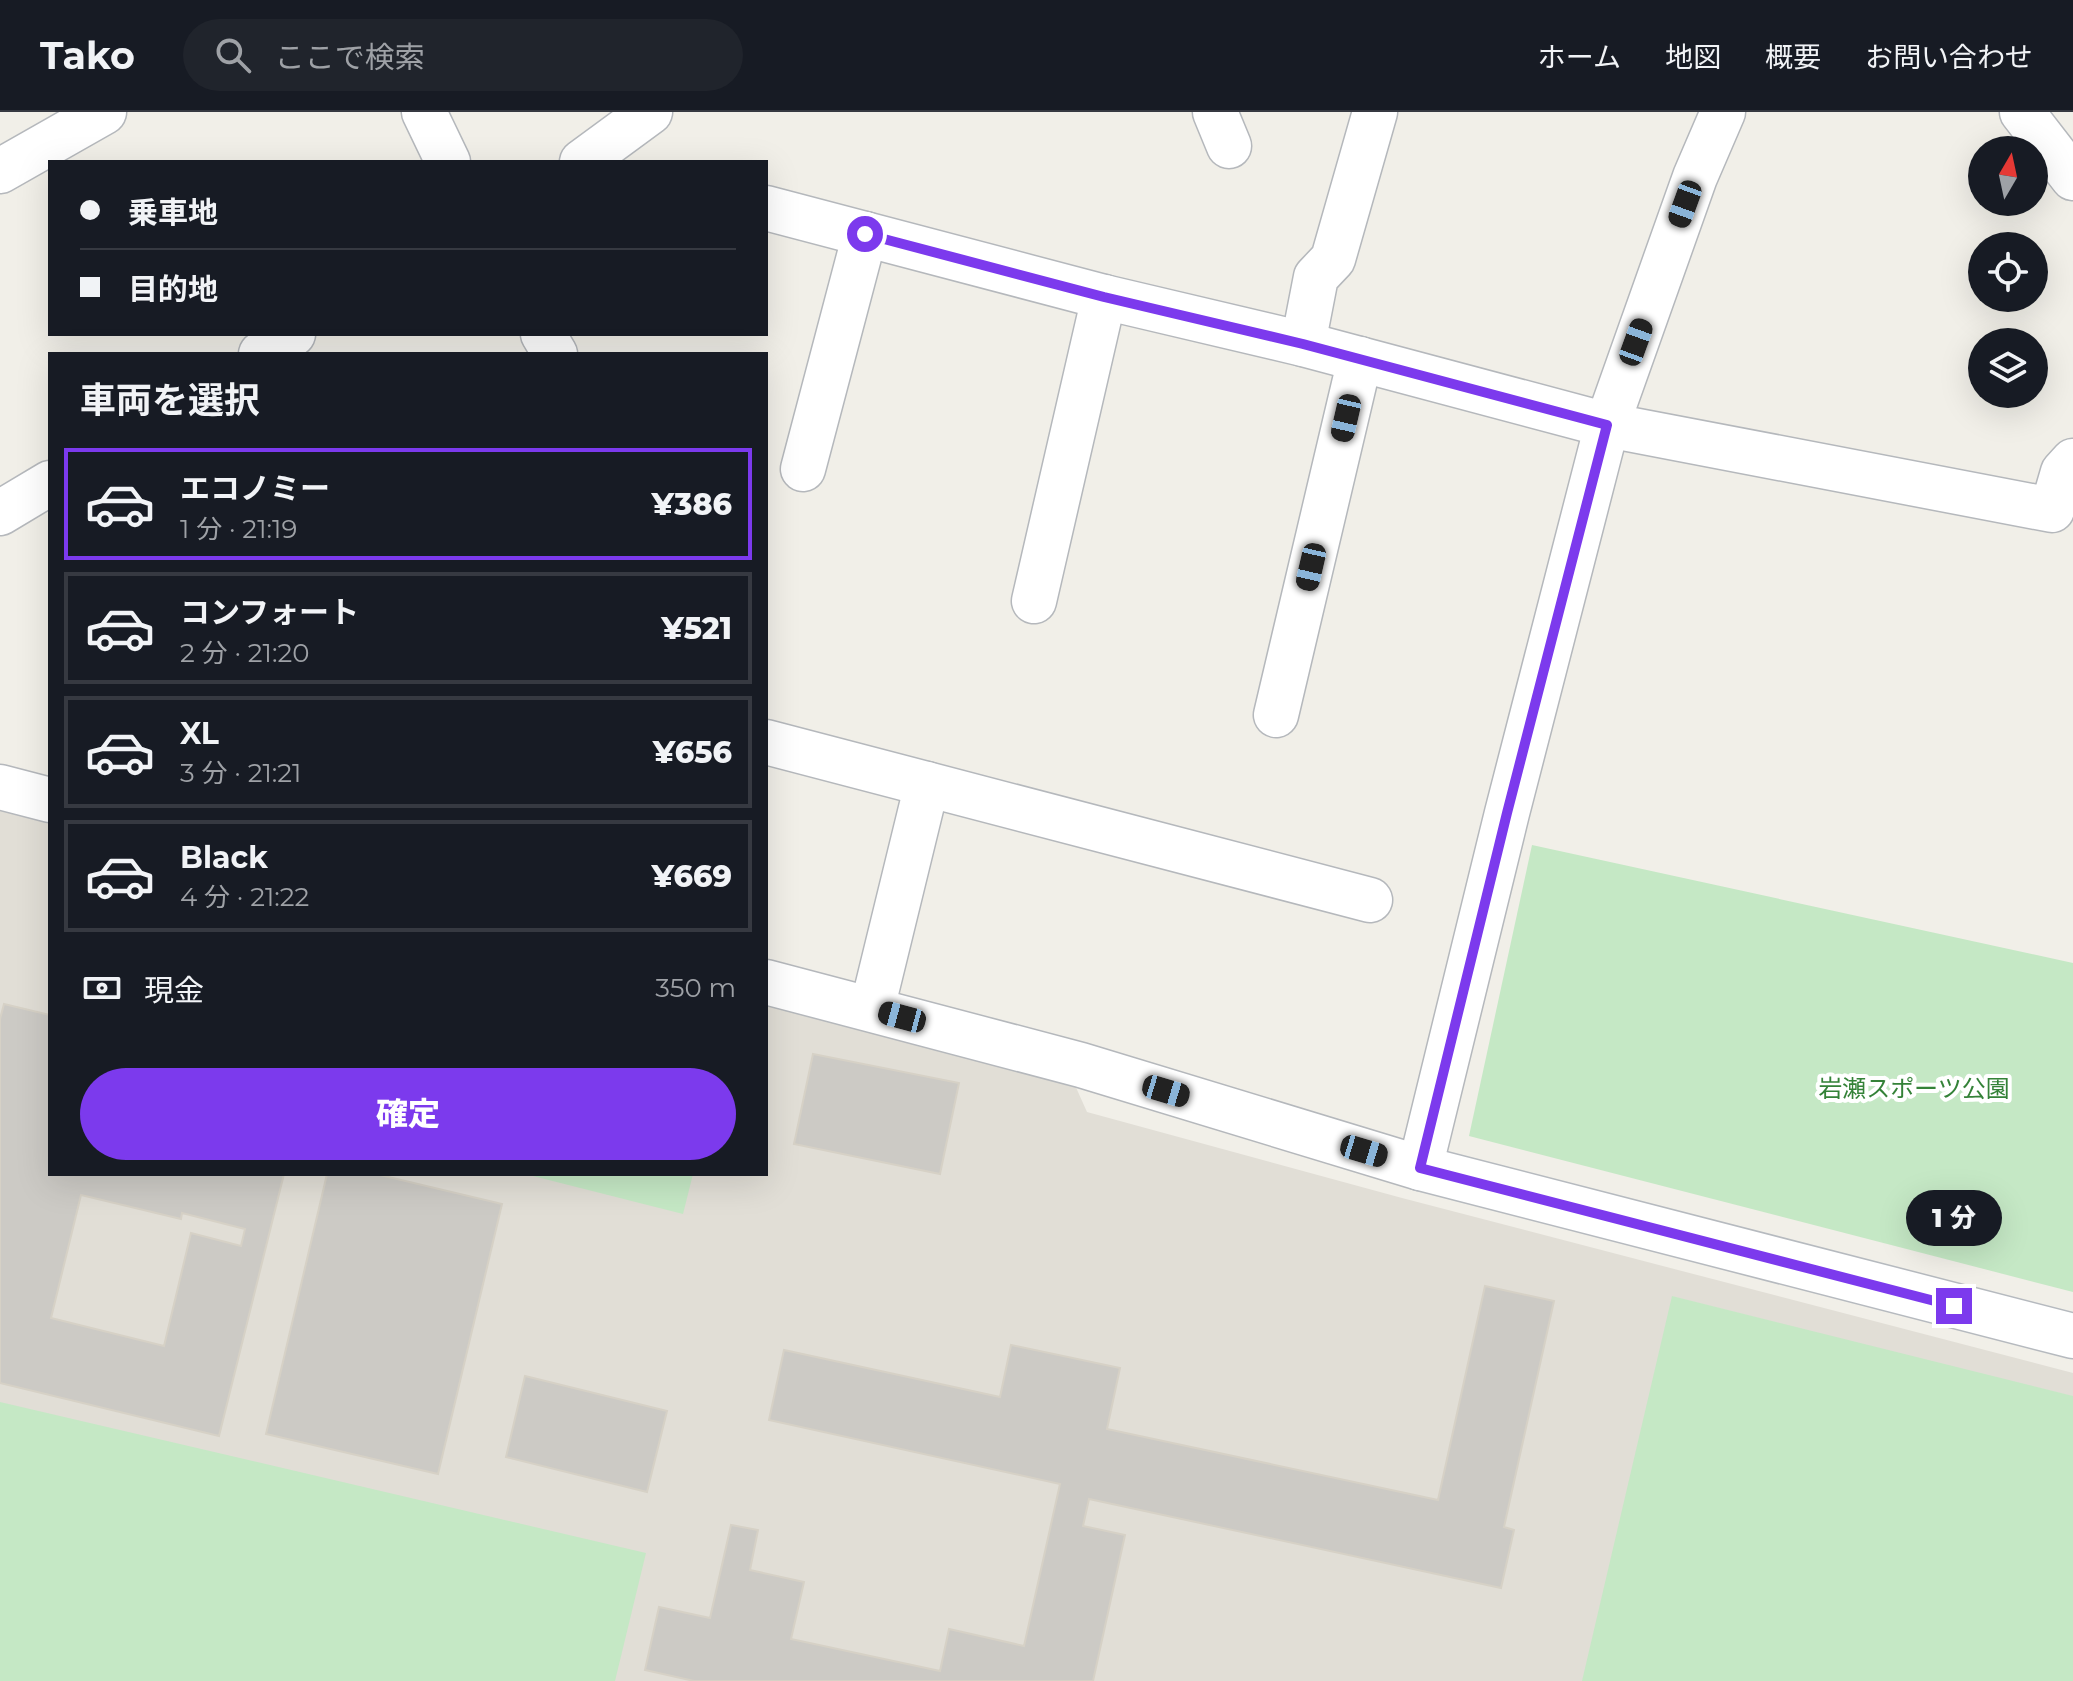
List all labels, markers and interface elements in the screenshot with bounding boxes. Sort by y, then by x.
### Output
search box [183,19,743,91]
text: Tako [40,32,135,79]
icon: search [211,33,255,77]
text: ここで検索 [275,39,425,76]
text: ホーム [1538,40,1621,74]
text: 地図 [1665,40,1721,74]
text: 概要 [1765,40,1821,74]
text: お問い合わせ [1865,40,2033,74]
north arrow [1968,136,2048,216]
map controls [1968,136,2048,408]
car [1666,177,1704,231]
text: 乗車地 [128,194,218,231]
route start [847,216,883,252]
button: locate [1968,232,2048,312]
text: 目的地 [128,271,218,308]
car [1617,315,1655,369]
button: layers [1968,328,2048,408]
text: 車両を選択 [80,378,260,422]
car [1329,392,1363,444]
icon: car [84,468,156,540]
text: エコノミー [180,470,330,507]
text: ¥386 [651,486,732,523]
text: 1 分 · 21:19 [180,513,297,545]
car [1294,541,1328,593]
icon: car [84,592,156,664]
text: コンフォート [180,594,359,631]
text: ¥521 [661,610,732,647]
text: 2 分 · 21:20 [180,637,309,669]
text: XL [180,715,219,752]
icon: car [84,716,156,788]
text: ¥656 [653,734,732,771]
text: 3 分 · 21:21 [180,757,301,789]
text: Black [180,839,268,876]
icon: car [84,840,156,912]
text: ¥669 [651,858,732,895]
text: 4 分 · 21:22 [180,881,309,913]
icon: cash [80,966,124,1010]
text: 現金 [144,972,204,1009]
text: 350 m [655,972,736,1004]
car [876,999,928,1035]
button: 確定 [80,1068,736,1160]
car [1140,1073,1192,1109]
park label: 岩瀬スポーツ公園 [1818,1074,2010,1103]
car [1338,1133,1390,1169]
callout: 1 分 [1906,1190,2002,1246]
text: 1 分 [1932,1202,1976,1234]
route end [1936,1288,1972,1324]

